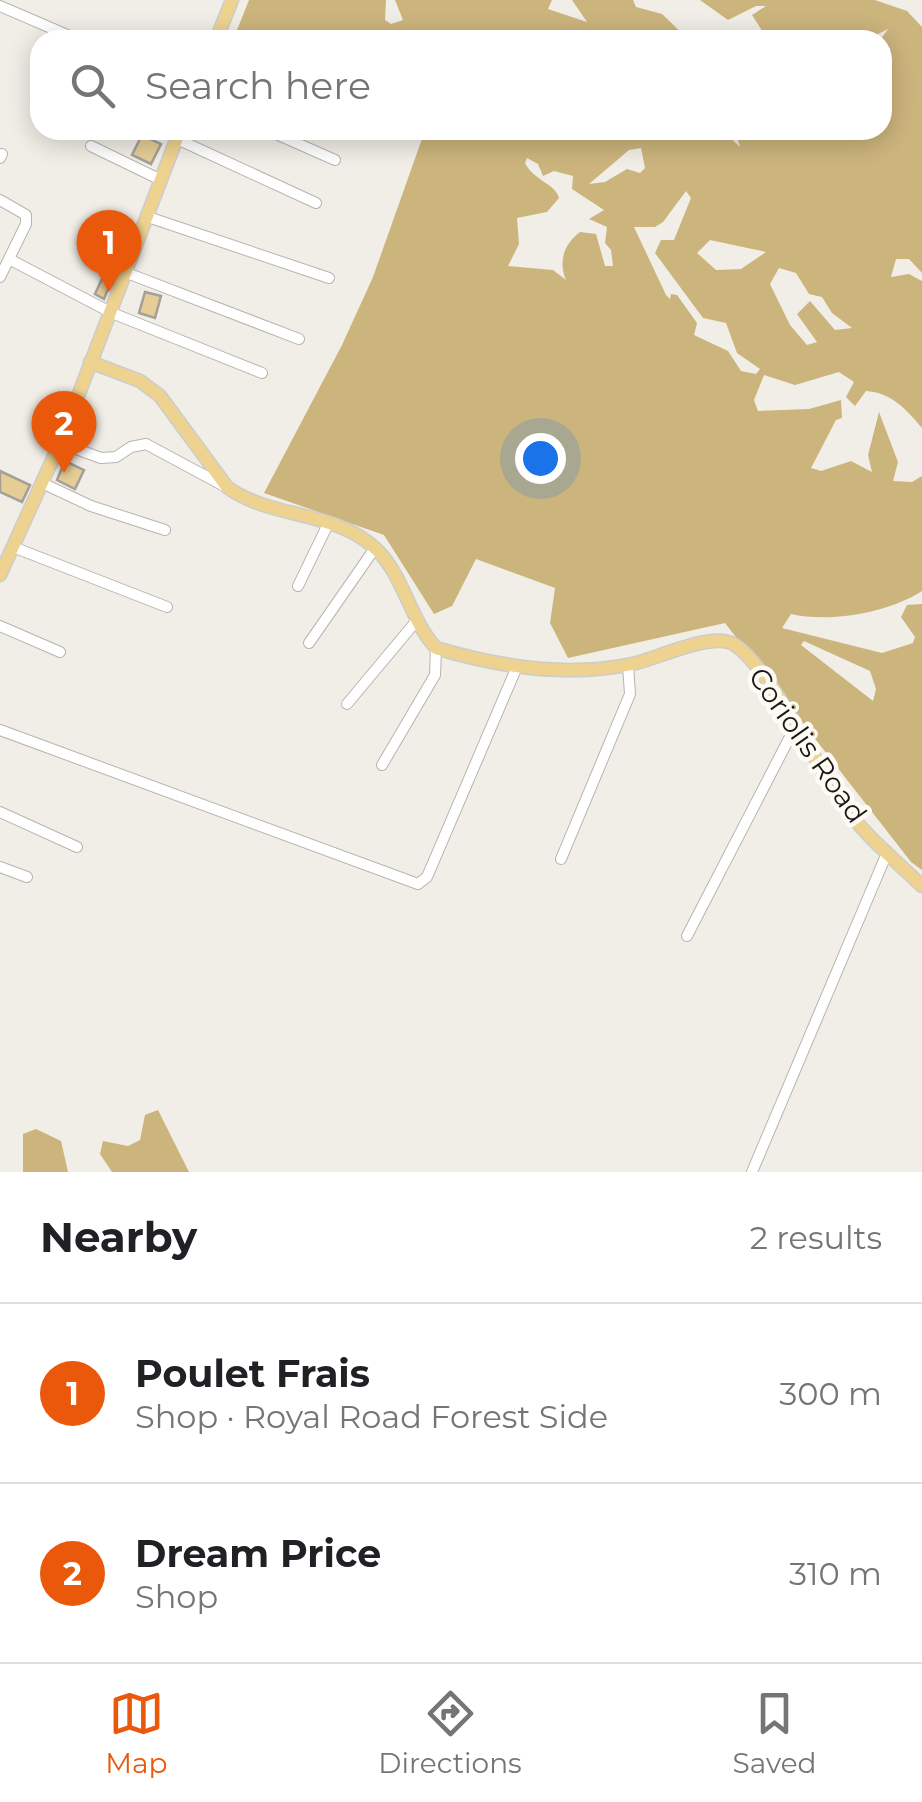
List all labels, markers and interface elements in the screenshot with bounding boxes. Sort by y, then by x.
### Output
search box [30,30,892,140]
icon: search [65,58,120,113]
text: Search here [145,62,371,109]
pin: 1 [76,210,142,292]
pin: 2 [32,390,96,473]
your location [515,433,566,484]
street label: Coriolis Road [742,661,874,829]
text: Nearby [40,1211,197,1263]
text: 2 results [750,1218,882,1257]
text: Poulet Frais [135,1350,370,1397]
text: 1 [66,1374,79,1413]
text: 300 m [779,1374,882,1413]
text: Shop · Royal Road Forest Side [135,1397,608,1436]
text: Dream Price [135,1530,381,1577]
text: 2 [63,1554,82,1593]
text: 310 m [789,1554,882,1593]
text: Shop [135,1577,218,1616]
tab: Map [105,1686,168,1780]
tab: Directions [378,1686,522,1780]
tab: Saved [732,1686,817,1780]

